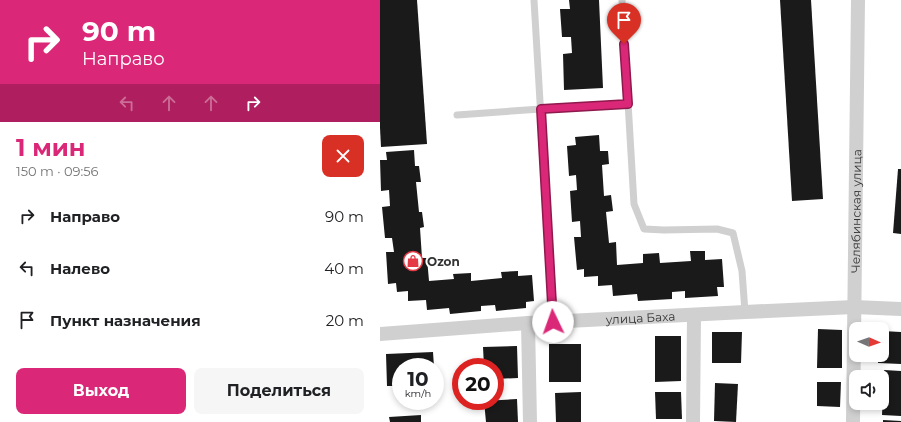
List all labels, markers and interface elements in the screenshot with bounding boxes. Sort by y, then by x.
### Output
pin [607,3,641,44]
icon: arrive [613,9,635,31]
text: 90 m [82,14,156,48]
icon: right [16,16,68,68]
text: Направо [82,48,165,70]
icon: left [116,92,138,114]
icon: ahead [158,92,180,114]
icon: ahead [200,92,222,114]
icon: right [242,92,264,114]
text: 1 мин [16,133,85,162]
button: close [322,135,364,177]
street label: Челябинская улица [847,149,864,273]
text: 150 m · 09:56 [16,163,99,179]
icon: right [16,205,38,227]
text: Направо [50,207,120,226]
text: 90 m [325,207,364,226]
shop icon: Ozon [402,250,424,272]
place label: Ozon [427,254,460,269]
icon: left [16,257,38,279]
text: Налево [50,259,110,278]
text: 40 m [324,259,364,278]
position arrow [532,301,574,343]
street label: улица Баха [604,308,676,327]
icon: arrive [16,309,38,331]
text: Пункт назначения [50,311,201,330]
text: 20 m [326,311,364,330]
north arrow [849,322,889,362]
map controls [849,322,889,410]
speed limit sign: 20 [452,358,504,410]
text: 10 [407,367,429,391]
button: Выход [16,368,186,414]
button: Поделиться [194,368,364,414]
button: sound [849,370,889,410]
text: km/h [405,387,431,400]

